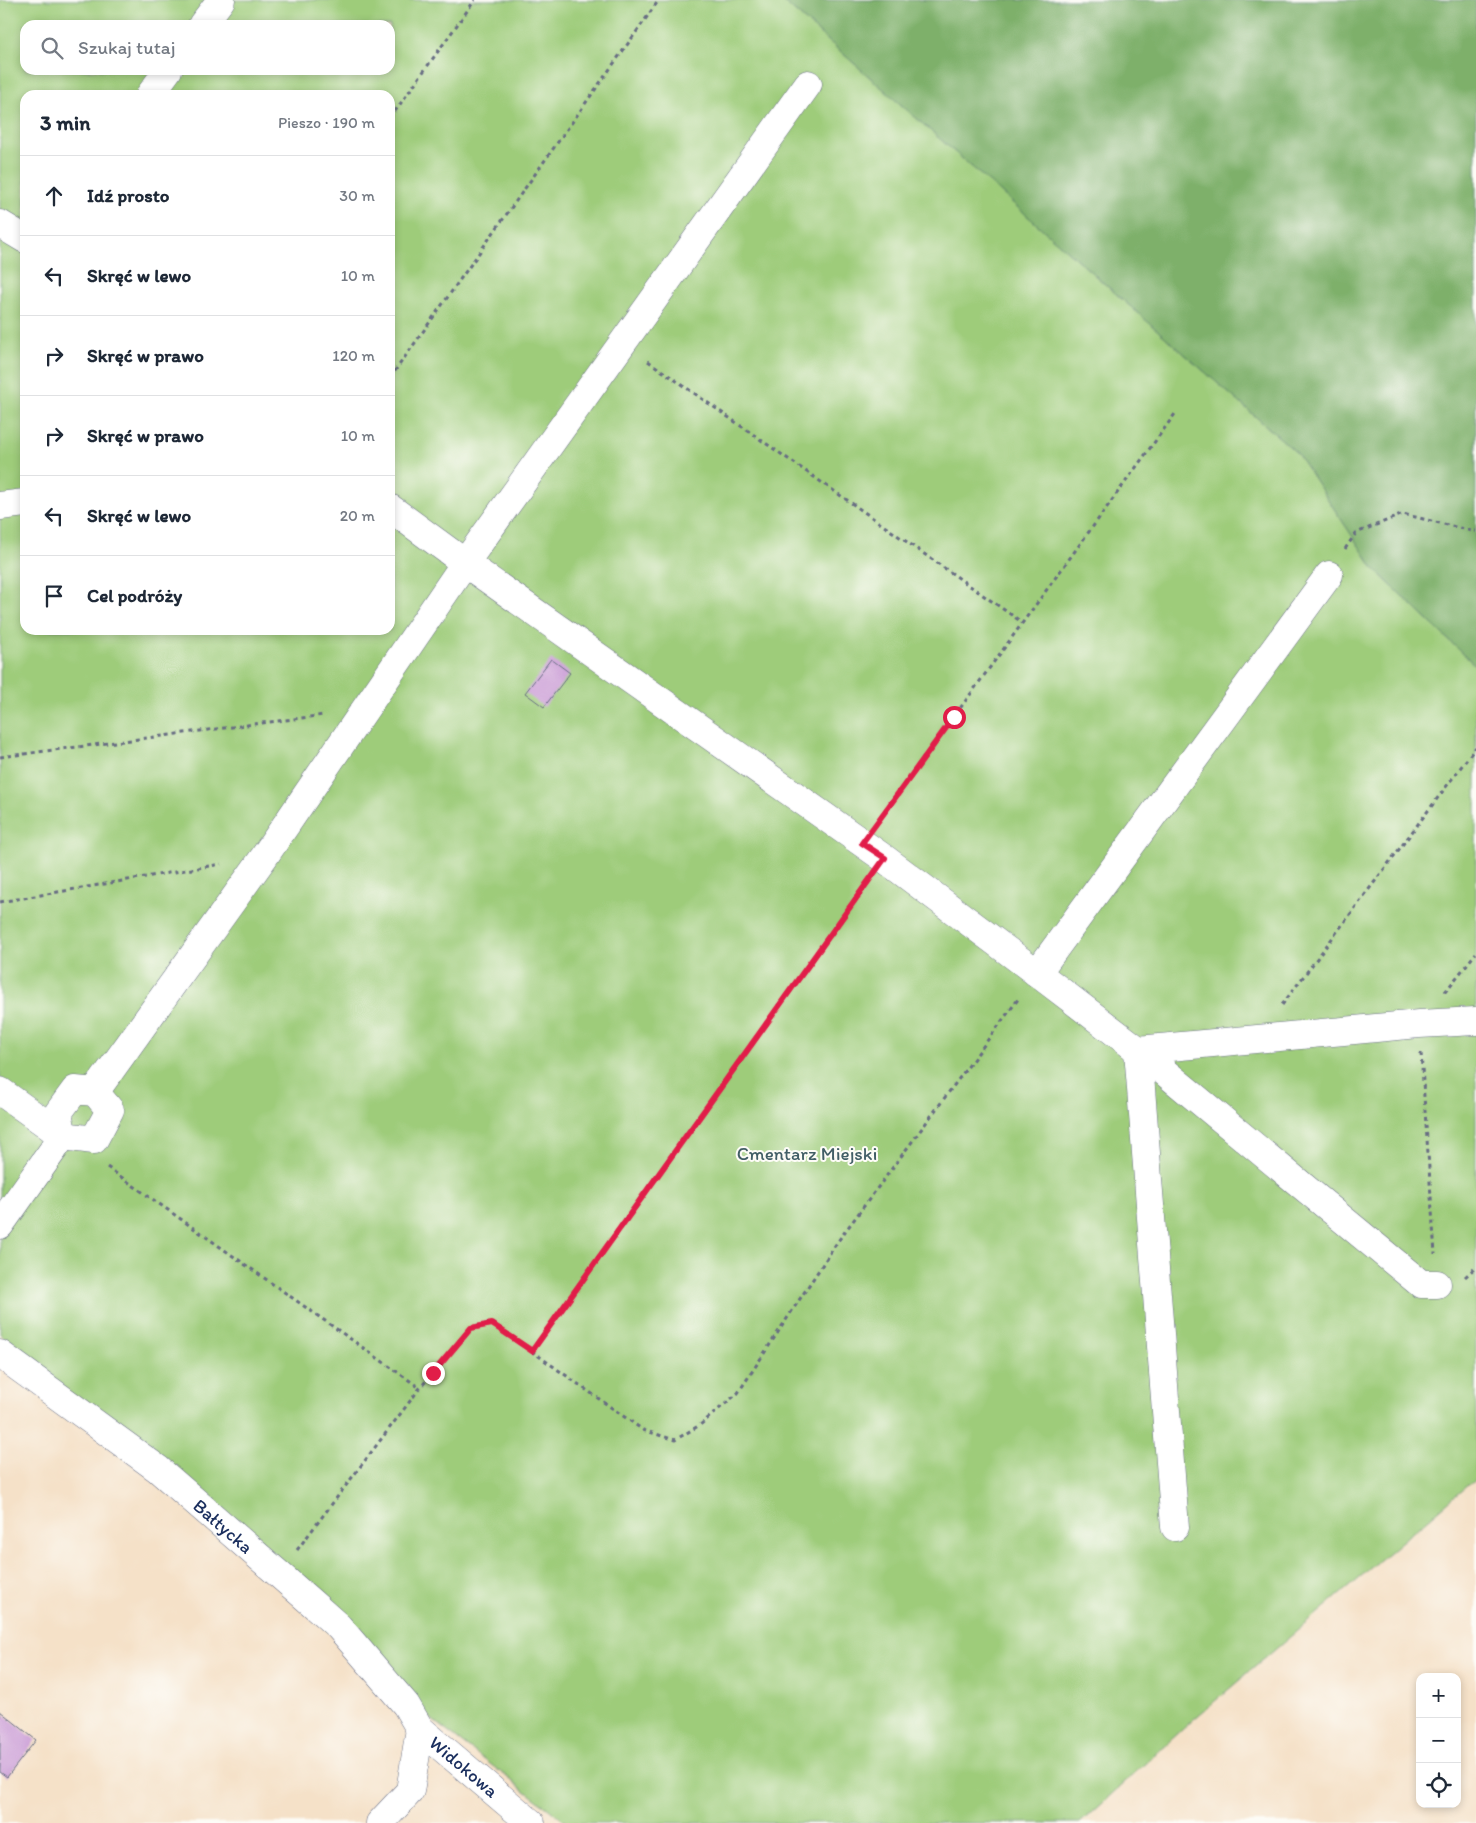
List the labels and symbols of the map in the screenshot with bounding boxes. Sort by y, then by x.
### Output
route start [943,706,966,729]
park label: Cmentarz Miejski [737,1142,877,1165]
route end [422,1362,445,1385]
street label: Bałtycka [188,1494,258,1558]
street label: Widokowa [424,1731,503,1802]

